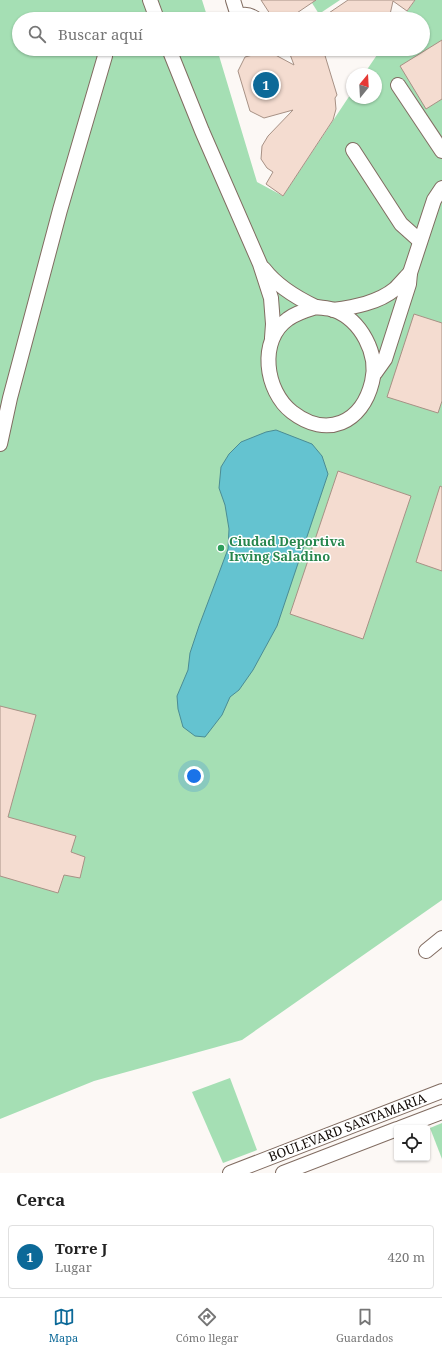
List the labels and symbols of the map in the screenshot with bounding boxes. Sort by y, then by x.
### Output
north arrow [346,68,382,104]
pin: 1 [253,70,279,100]
place label: Ciudad Deportiva Irving Saladino [229,532,345,565]
marker: Ciudad Deportiva Irving Saladino [216,543,226,553]
your location [184,766,204,786]
street label: BOULEVARD SANTAMARIA [265,1088,429,1165]

